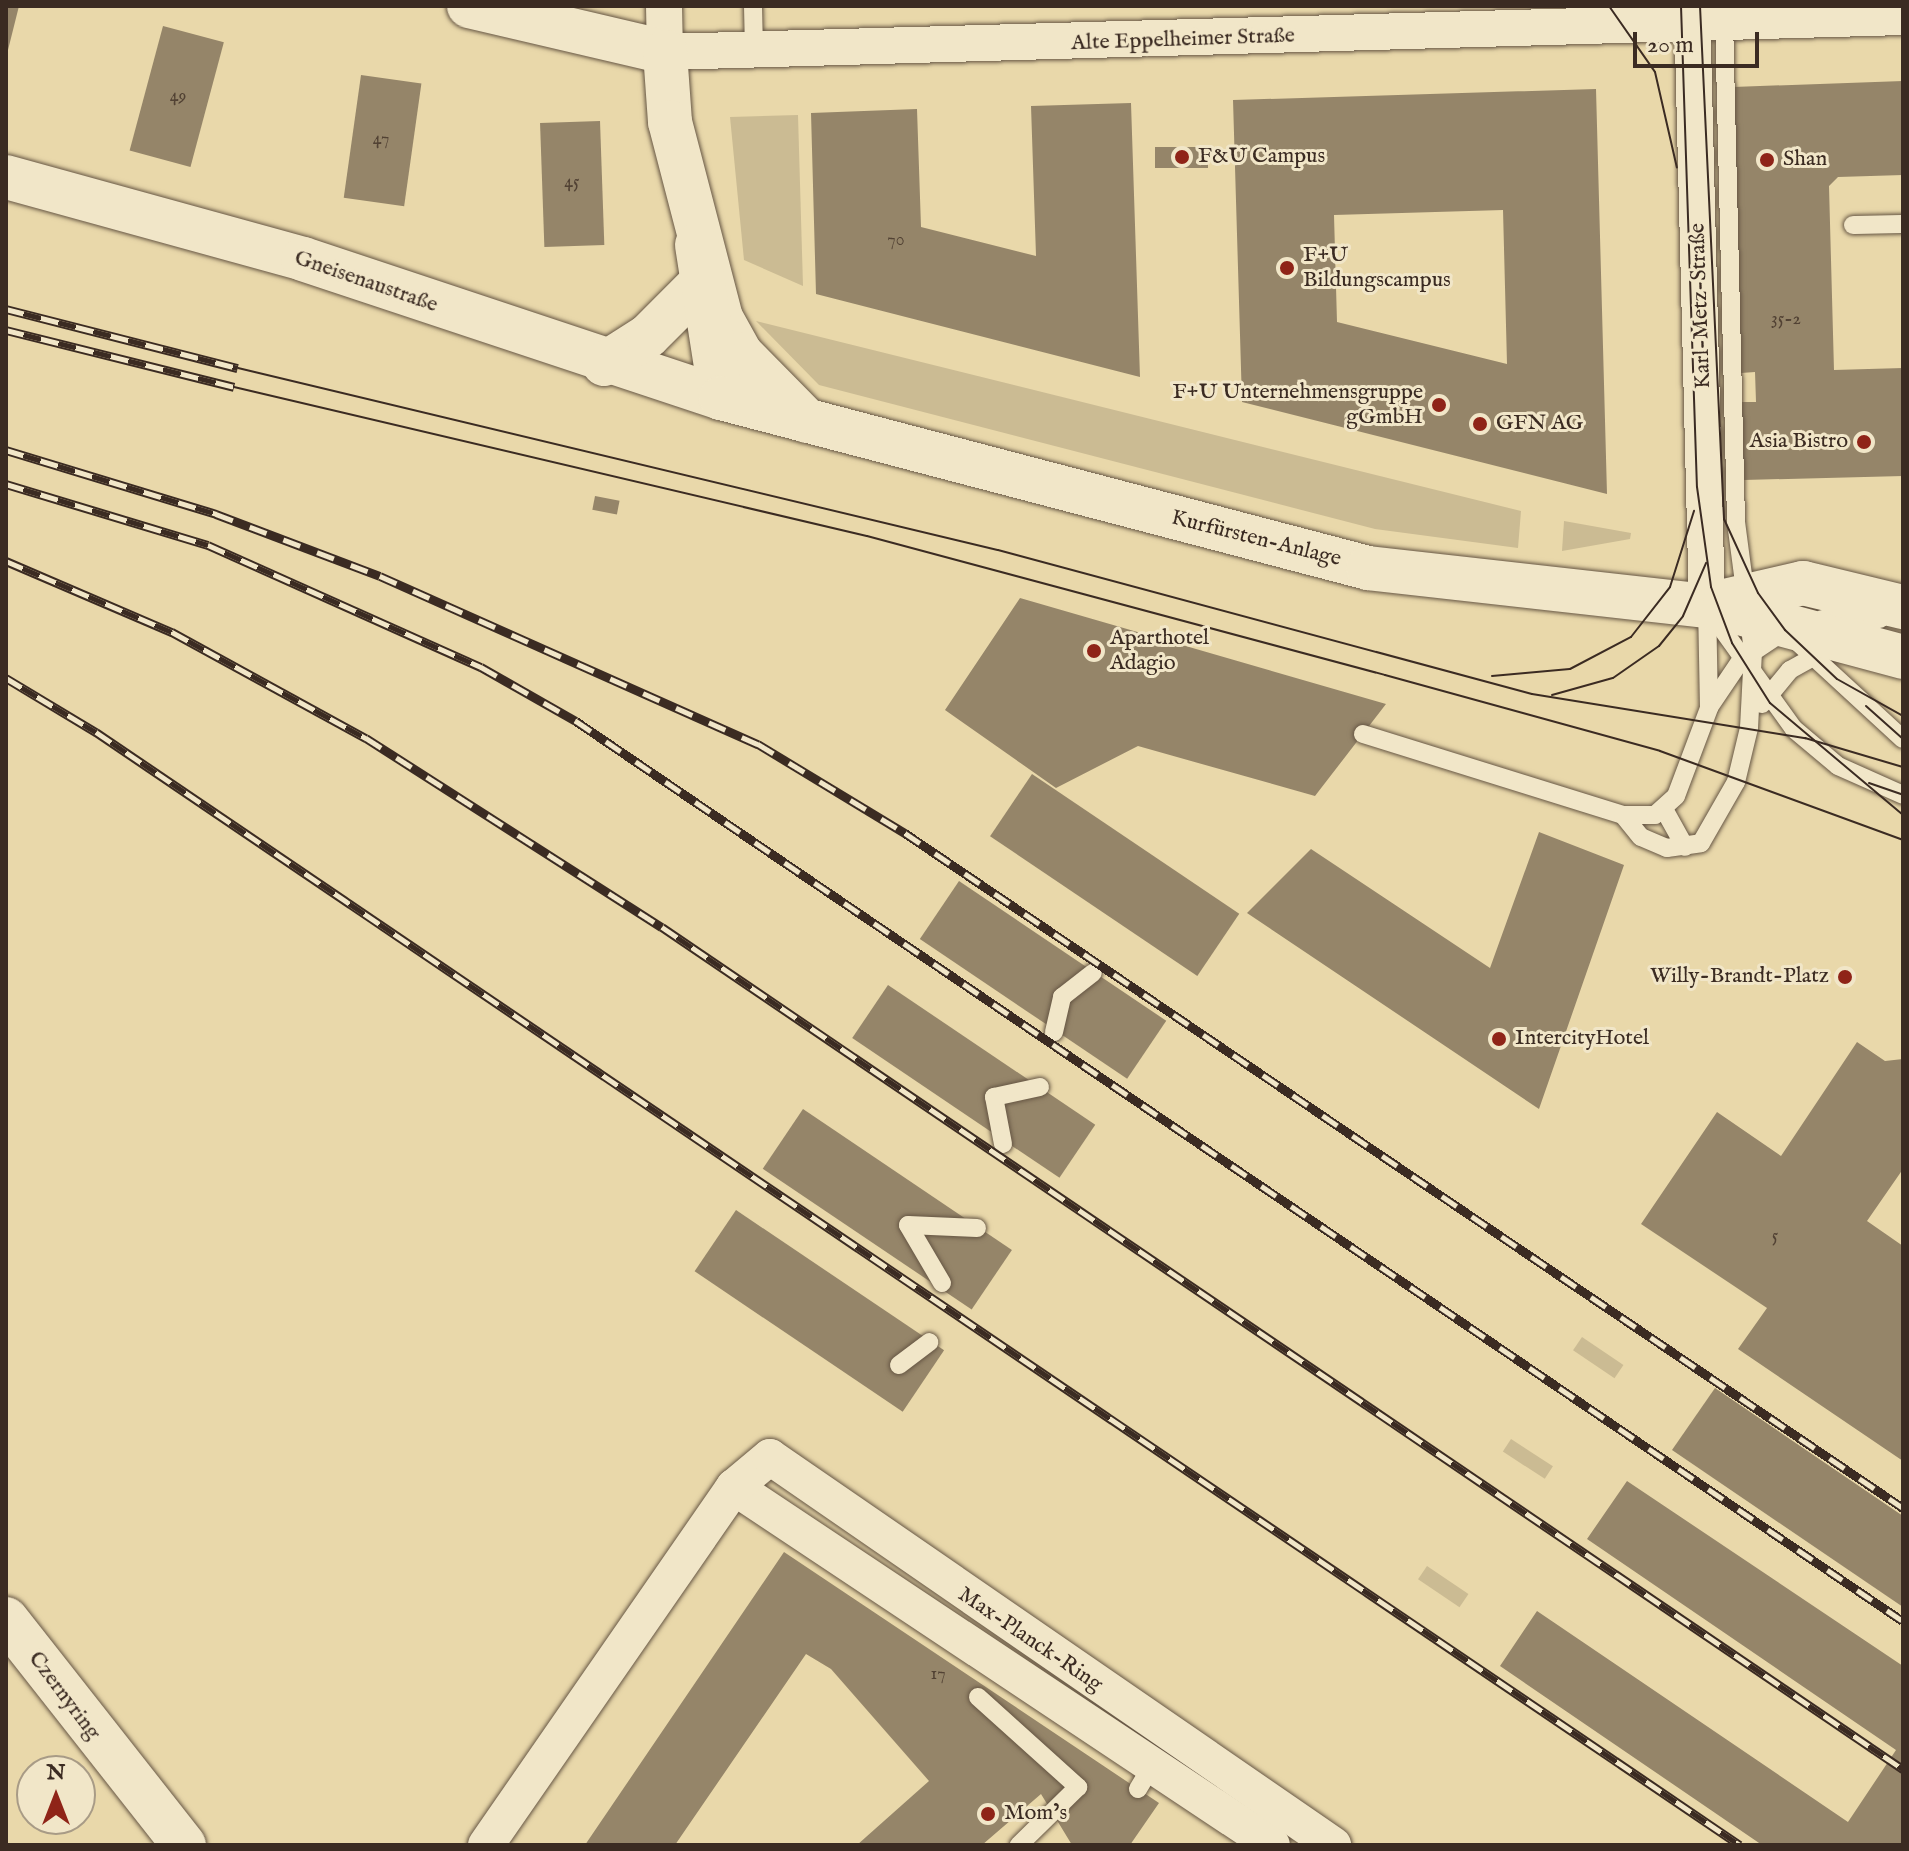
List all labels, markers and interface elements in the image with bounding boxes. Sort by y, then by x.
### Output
scale bar [1637,16,1763,66]
street label: Alte Eppelheimer Straße [1071,23,1295,57]
text: 20 m [1647,30,1694,61]
house number: 49 [170,86,186,108]
house number: 47 [373,129,389,151]
place label: F&U Campus [1198,144,1325,170]
place label: Shan [1783,147,1827,173]
marker: F&U Campus [1173,148,1191,166]
marker: Shan [1758,151,1776,169]
house number: 45 [564,172,580,194]
street label: Karl-Metz-Straße [1685,223,1717,389]
house number: 70 [887,230,905,252]
place label: F+U Bildungscampus [1303,242,1451,294]
street label: Gneisenaustraße [291,245,441,319]
marker: F+U Bildungscampus [1278,259,1296,277]
house number: 35-2 [1771,309,1801,331]
place label: F+U Unternehmensgruppe gGmbH [1172,379,1423,430]
marker: F+U Unternehmensgruppe gGmbH [1430,396,1448,414]
place label: GFN AG [1496,411,1583,437]
marker: GFN AG [1471,415,1489,433]
place label: Asia Bistro [1750,429,1848,455]
marker: Asia Bistro [1855,433,1873,451]
street label: Kurfürsten-Anlage [1168,505,1344,573]
place label: Aparthotel Adagio [1110,625,1209,676]
marker: Aparthotel Adagio [1085,642,1103,660]
place label: Willy-Brandt-Platz [1650,964,1829,990]
marker: Willy-Brandt-Platz [1836,968,1854,986]
place label: IntercityHotel [1515,1026,1649,1052]
marker: IntercityHotel [1490,1030,1508,1048]
house number: 5 [1772,1226,1778,1248]
street label: Max-Planck-Ring [953,1582,1107,1698]
street label: Czernyring [22,1647,106,1745]
house number: 17 [930,1664,946,1686]
north arrow [16,1755,96,1835]
text: N [46,1759,66,1787]
place label: Mom’s [1004,1801,1067,1827]
marker: Mom’s [979,1805,997,1823]

